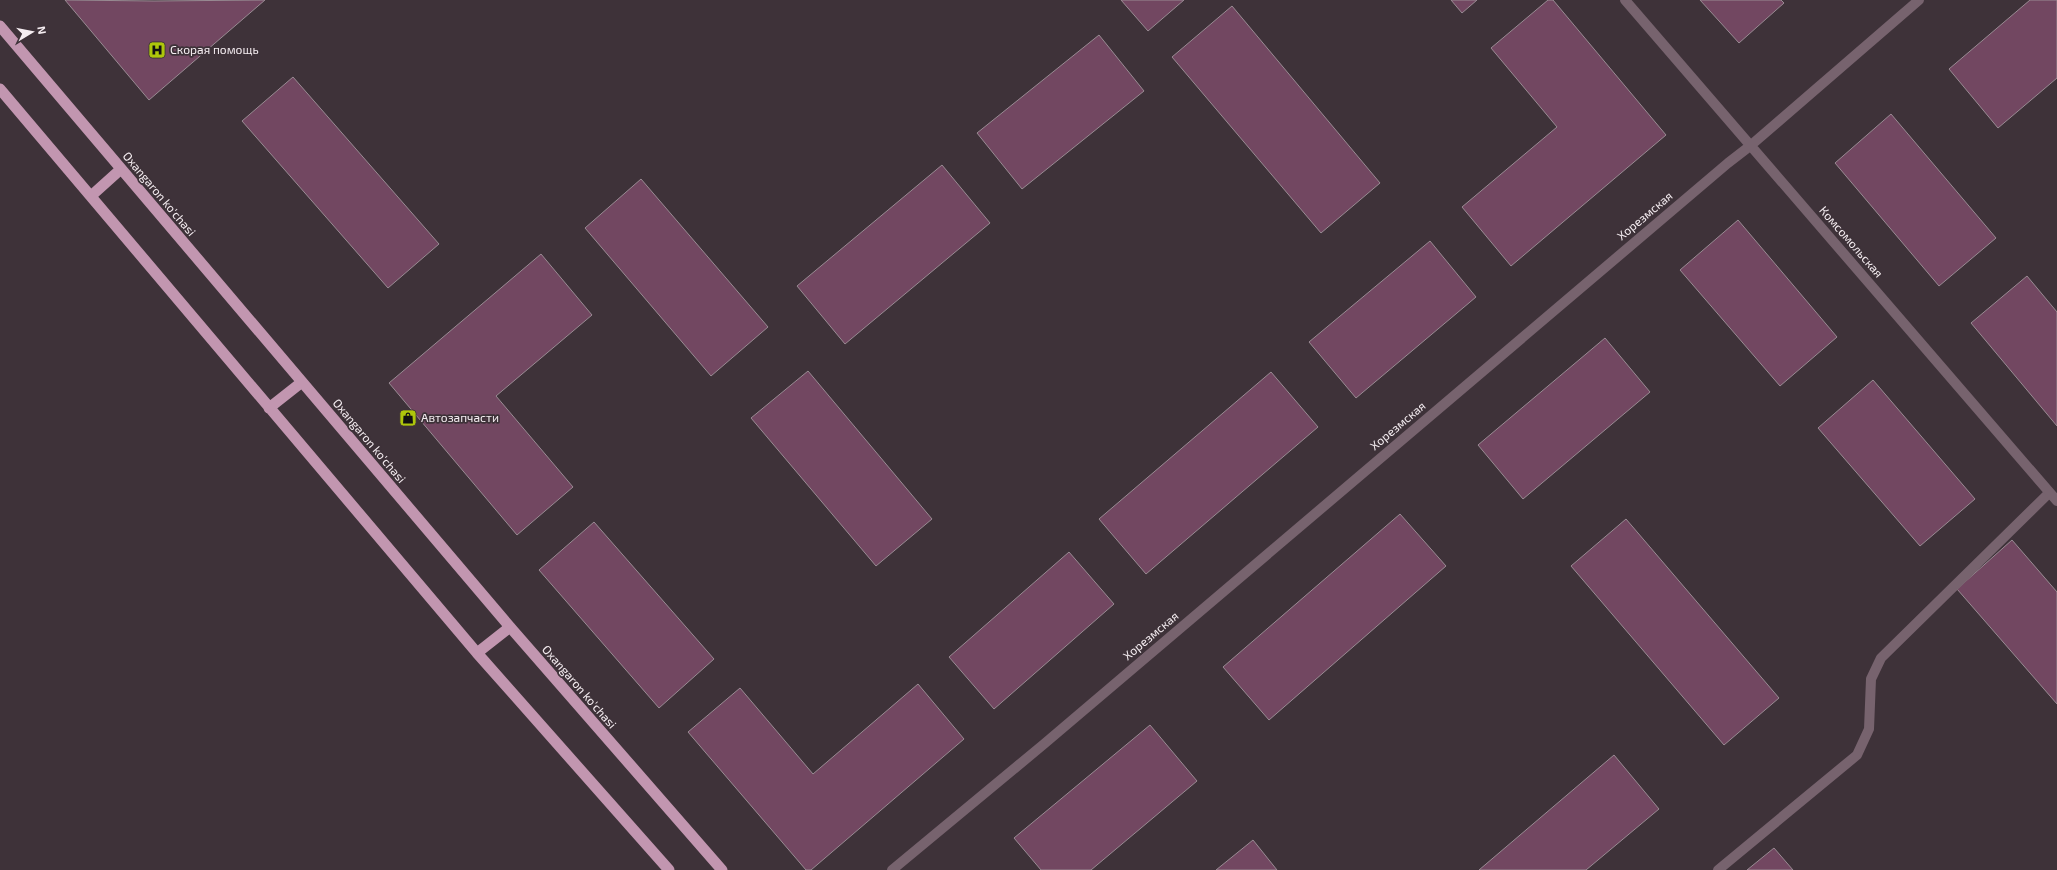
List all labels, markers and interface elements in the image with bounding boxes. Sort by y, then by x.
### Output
north arrow [12,12,52,52]
text: N [35,25,49,35]
hospital icon: Скорая помощь [147,40,167,60]
place label: Скорая помощь [170,42,259,56]
street label: Oxangaron ko'chasi [120,148,199,238]
street label: Хорезмская [1614,188,1675,242]
street label: Комсомольская [1817,203,1886,280]
street label: Oxangaron ko'chasi [330,395,409,485]
street label: Хорезмская [1367,398,1428,452]
shop icon: Автозапчасти [398,408,418,428]
place label: Автозапчасти [421,410,499,424]
street label: Хорезмская [1120,608,1181,662]
street label: Oxangaron ko'chasi [540,642,620,731]

